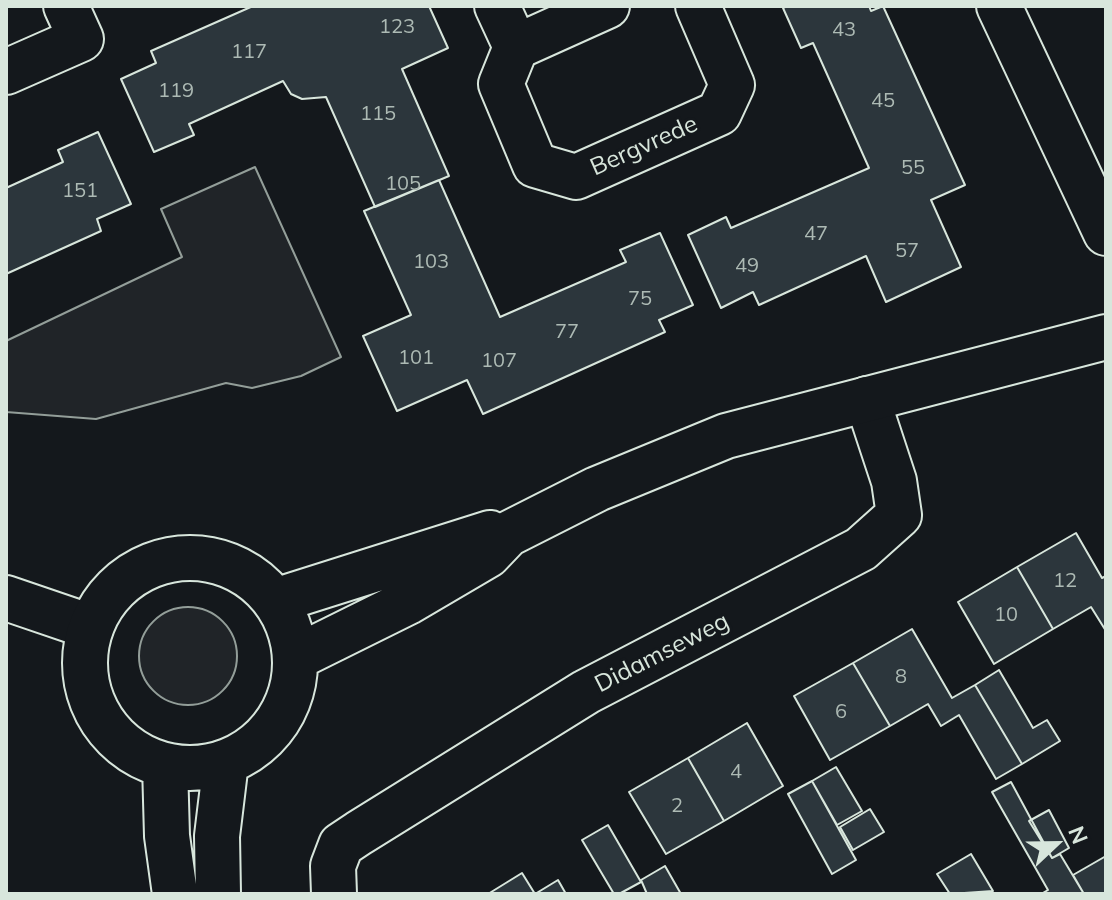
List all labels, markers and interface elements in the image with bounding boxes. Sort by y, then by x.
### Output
house number: 123 [379,15,415,39]
house number: 43 [832,18,856,42]
house number: 117 [231,40,267,64]
house number: 119 [158,79,194,103]
house number: 45 [871,89,895,113]
house number: 115 [360,102,396,126]
street label: Bergvrede [586,110,702,182]
house number: 55 [901,156,925,180]
house number: 105 [385,172,421,196]
house number: 151 [62,179,98,203]
house number: 47 [804,222,828,246]
house number: 57 [895,239,919,263]
house number: 103 [413,250,449,274]
house number: 49 [735,254,759,278]
house number: 75 [628,287,652,311]
house number: 77 [555,320,579,344]
house number: 101 [398,346,434,370]
house number: 107 [481,349,517,373]
house number: 12 [1053,569,1077,593]
house number: 10 [994,603,1018,627]
street label: Didamseweg [590,607,734,699]
house number: 8 [895,665,907,689]
house number: 6 [835,700,847,724]
house number: 4 [730,760,742,784]
house number: 2 [671,794,683,818]
north arrow [1016,804,1096,884]
text: N [1062,822,1094,848]

